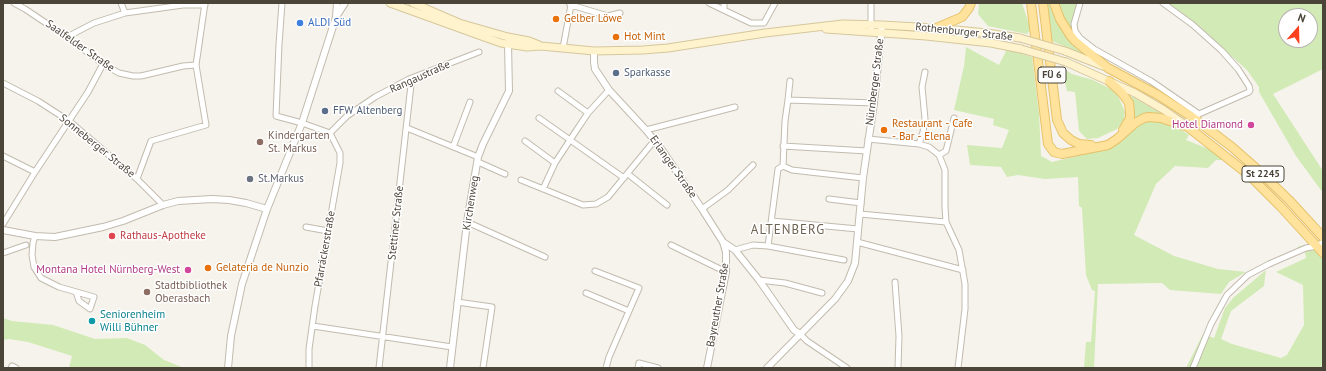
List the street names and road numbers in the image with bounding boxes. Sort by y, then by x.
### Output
street label: Saalfelder Straße [43,17,117,75]
street label: Rothenburger Straße [915,20,1013,44]
street label: Nürnberger Straße [863,38,887,126]
street label: Rangaustraße [388,58,452,96]
road number: FÜ 6 [1038,67,1066,83]
street label: Sonneberger Straße [56,111,138,181]
street label: Erlanger Straße [647,133,699,201]
road number: St 2245 [1242,166,1284,182]
street label: Kirchenweg [460,175,482,231]
street label: Stettiner Straße [386,185,406,261]
street label: Pfarräckerstraße [312,210,338,288]
street label: Bayreuther Straße [704,262,732,348]

